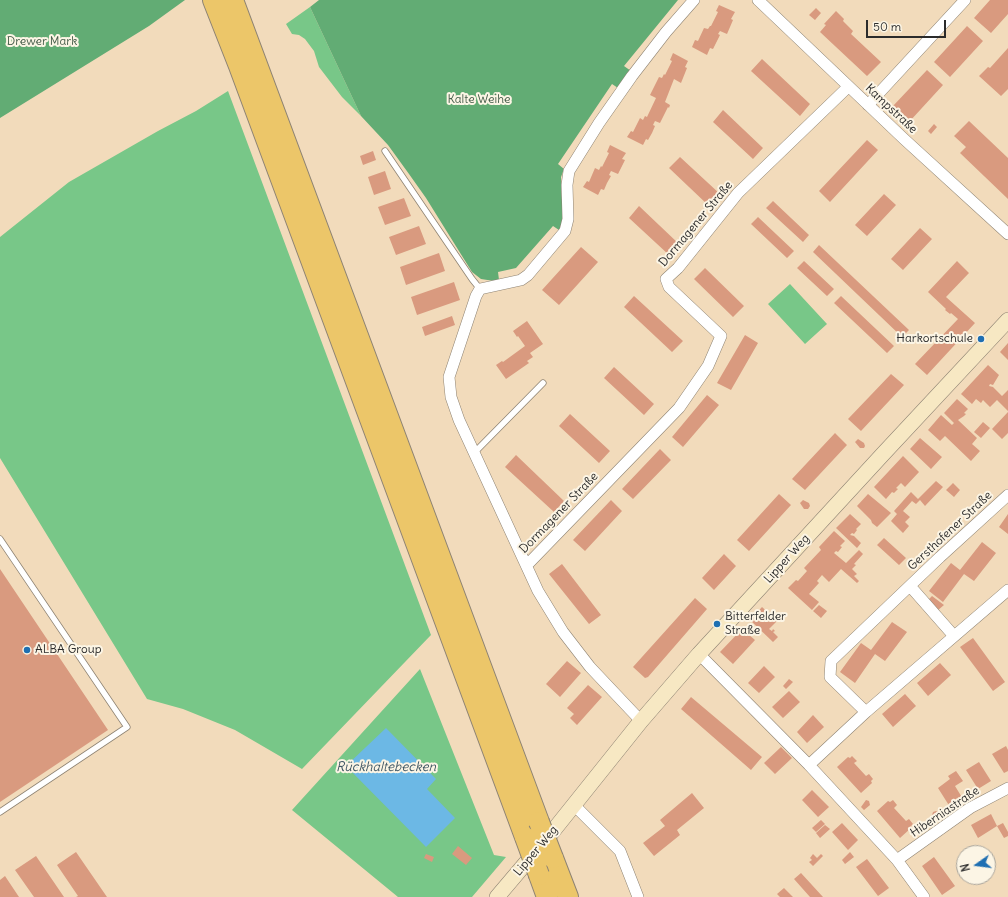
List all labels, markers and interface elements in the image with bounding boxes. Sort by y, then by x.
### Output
scale bar [868,12,948,38]
text: 50 m [873,19,901,34]
park label: Drewer Mark [7,35,77,49]
street label: Kampstraße [862,81,920,137]
park label: Kalte Weihe [447,93,511,107]
street label: Dormagener Straße [656,178,736,270]
place label: Harkortschule [896,332,973,346]
marker: Harkortschule [976,334,986,344]
street label: Dormagener Straße [517,470,601,556]
street label: Gersthofener Straße [905,488,995,574]
street label: Lipper Weg [761,532,813,586]
place label: Bitterfelder Straße [725,610,786,638]
marker: Bitterfelder Straße [712,619,722,629]
place label: ALBA Group [35,643,102,657]
marker: ALBA Group [22,645,32,655]
water label: Rückhaltebecken [336,759,436,775]
street label: Hiberniastraße [908,784,982,840]
street label: Lipper Weg [511,823,561,879]
north arrow [956,845,996,885]
text: N [958,862,973,873]

